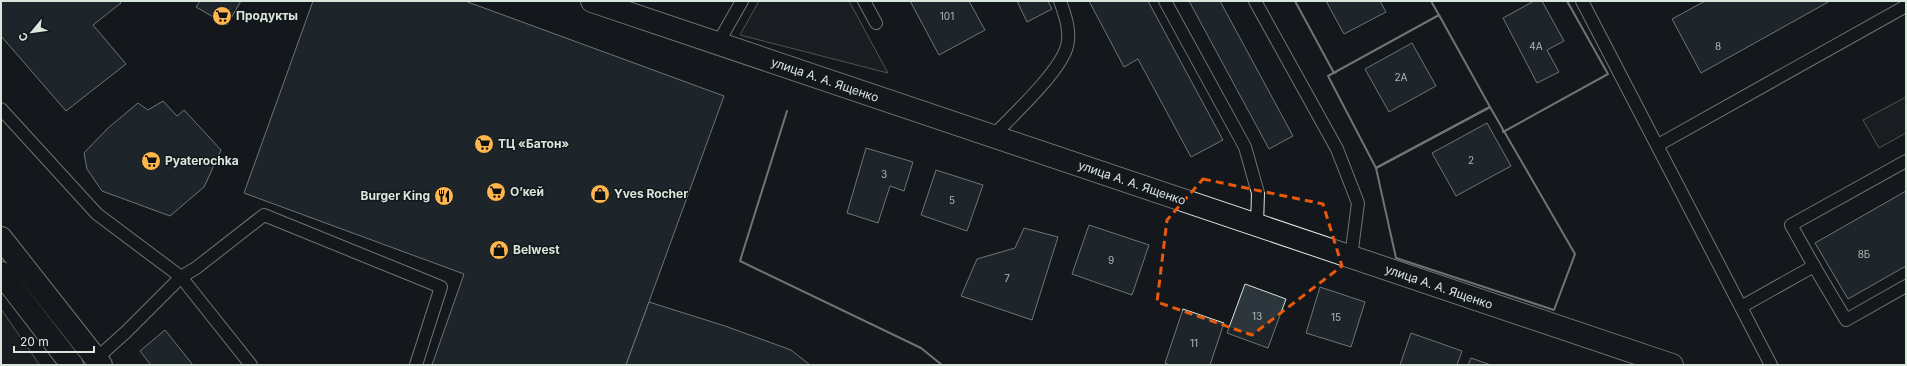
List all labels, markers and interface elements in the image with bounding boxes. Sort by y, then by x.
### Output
supermarket icon: Продукты [211,5,233,27]
place label: Продукты [236,8,298,23]
house number: 101 [940,10,954,22]
north arrow [12,12,52,52]
text: С [15,30,31,44]
house number: 4А [1529,40,1543,52]
house number: 8 [1715,40,1721,52]
street label: улица А. А. Ященко [769,54,881,105]
house number: 2А [1395,71,1408,83]
supermarket icon: ТЦ «Батон» [473,133,495,155]
place label: ТЦ «Батон» [498,136,569,151]
supermarket icon: Pyaterochka [140,150,162,172]
place label: Pyaterochka [165,153,239,168]
house number: 2 [1468,154,1474,166]
street label: улица А. А. Ященко [1076,157,1188,208]
house number: 3 [881,168,887,180]
supermarket icon: О’кей [485,181,507,203]
shop icon: Yves Rocher [589,183,611,205]
place label: О’кей [510,184,544,199]
restaurant icon: Burger King [433,185,455,207]
place label: Yves Rocher [614,186,688,201]
place label: Burger King [361,188,430,203]
house number: 5 [949,194,955,206]
shop icon: Belwest [488,239,510,261]
place label: Belwest [513,242,560,257]
house number: 8Б [1858,248,1870,260]
house number: 9 [1108,254,1114,266]
street label: улица А. А. Ященко [1383,261,1495,312]
house number: 7 [1004,272,1010,284]
house number: 13 [1252,310,1262,322]
house number: 15 [1331,311,1341,323]
scale bar [14,328,94,354]
text: 20 m [20,334,49,349]
house number: 11 [1190,337,1198,349]

